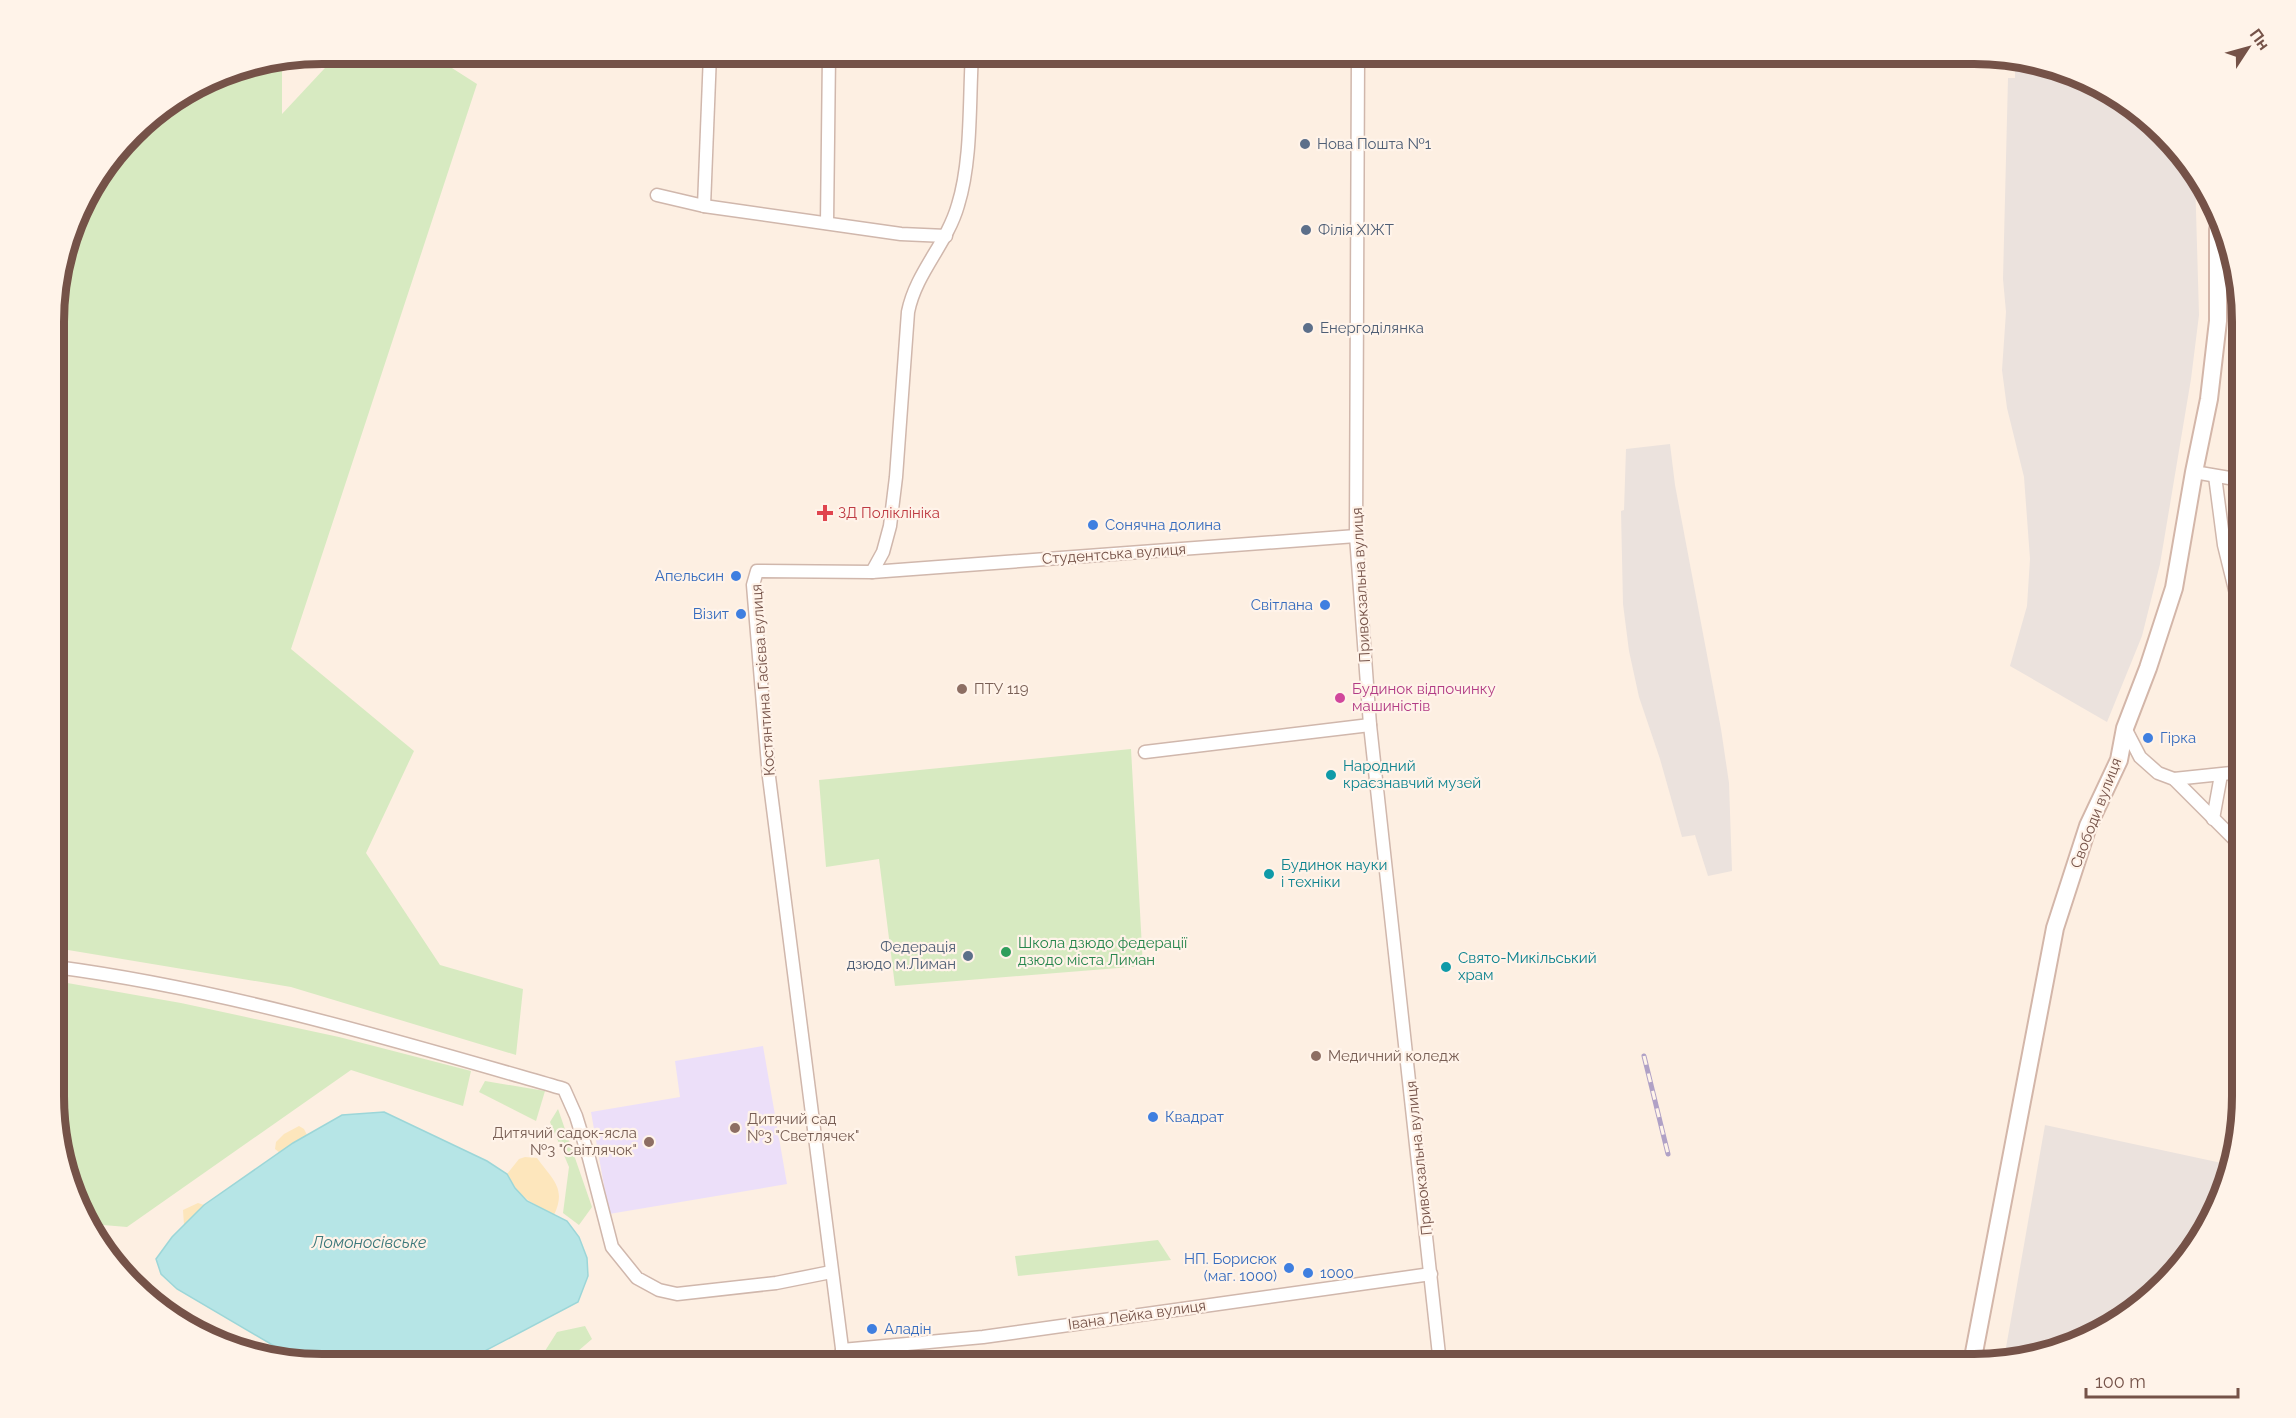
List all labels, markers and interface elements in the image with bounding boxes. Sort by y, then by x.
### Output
north arrow [2218,18,2278,78]
text: Пн [2246,25,2274,54]
place label: Нова Пошта №1 [1317,135,1432,153]
marker: Нова Пошта №1 [1298,137,1312,151]
place label: Філія ХІЖТ [1318,221,1394,239]
marker: Філія ХІЖТ [1299,223,1313,237]
place label: Енергоділянка [1320,319,1424,337]
marker: Енергоділянка [1301,321,1315,335]
marker: ЗД Поліклініка [816,504,834,522]
place label: ЗД Поліклініка [838,504,940,522]
street label: Привокзальна вулиця [1348,507,1374,663]
place label: Сонячна долина [1105,516,1221,534]
marker: Сонячна долина [1086,518,1100,532]
street label: Студентська вулиця [1041,540,1187,568]
place label: Апельсин [655,567,724,585]
marker: Апельсин [729,569,743,583]
street label: Костянтина Гасієва вулиця [747,583,779,777]
place label: Світлана [1251,596,1313,614]
marker: Світлана [1318,598,1332,612]
place label: Візит [693,605,729,623]
marker: Візит [734,607,748,621]
place label: ПТУ 119 [974,680,1029,698]
place label: Будинок відпочинку машиністів [1352,680,1496,715]
marker: ПТУ 119 [955,682,969,696]
marker: Будинок відпочинку машиністів [1333,691,1347,705]
place label: Гірка [2160,729,2196,747]
marker: Гірка [2141,731,2155,745]
street label: Свободи вулиця [2067,755,2125,871]
place label: Народний краєзнавчий музей [1343,757,1481,792]
marker: Народний краєзнавчий музей [1324,768,1338,782]
place label: Будинок науки і техніки [1281,856,1387,891]
marker: Будинок науки і техніки [1262,867,1276,881]
place label: Школа дзюдо федерації дзюдо міста Лиман [1018,934,1188,969]
place label: Федерація дзюдо м.Лиман [847,938,956,973]
marker: Школа дзюдо федерації дзюдо міста Лиман [999,945,1013,959]
marker: Федерація дзюдо м.Лиман [961,949,975,963]
place label: Свято-Микільський храм [1458,949,1597,984]
marker: Свято-Микільський храм [1439,960,1453,974]
place label: Медичний коледж [1328,1047,1460,1065]
marker: Медичний коледж [1309,1049,1323,1063]
street label: Привокзальна вулиця [1402,1080,1436,1236]
place label: Квадрат [1165,1108,1224,1126]
place label: Дитячий сад №3 "Светлячек" [747,1110,859,1145]
marker: Квадрат [1146,1110,1160,1124]
marker: Дитячий сад №3 "Светлячек" [728,1121,742,1135]
place label: Дитячий садок-ясла №3 "Світлячок" [492,1124,637,1159]
marker: Дитячий садок-ясла №3 "Світлячок" [642,1135,656,1149]
water label: Ломоносівське [310,1233,427,1252]
place label: НП. Борисюк (маг. 1000) [1184,1250,1277,1285]
marker: НП. Борисюк (маг. 1000) [1282,1261,1296,1275]
place label: 1000 [1320,1264,1354,1282]
marker: 1000 [1301,1266,1315,1280]
street label: Івана Лейка вулиця [1067,1296,1207,1334]
place label: Аладін [884,1320,932,1338]
marker: Аладін [865,1322,879,1336]
scale bar [2086,1361,2238,1399]
text: 100 m [2095,1371,2146,1392]

